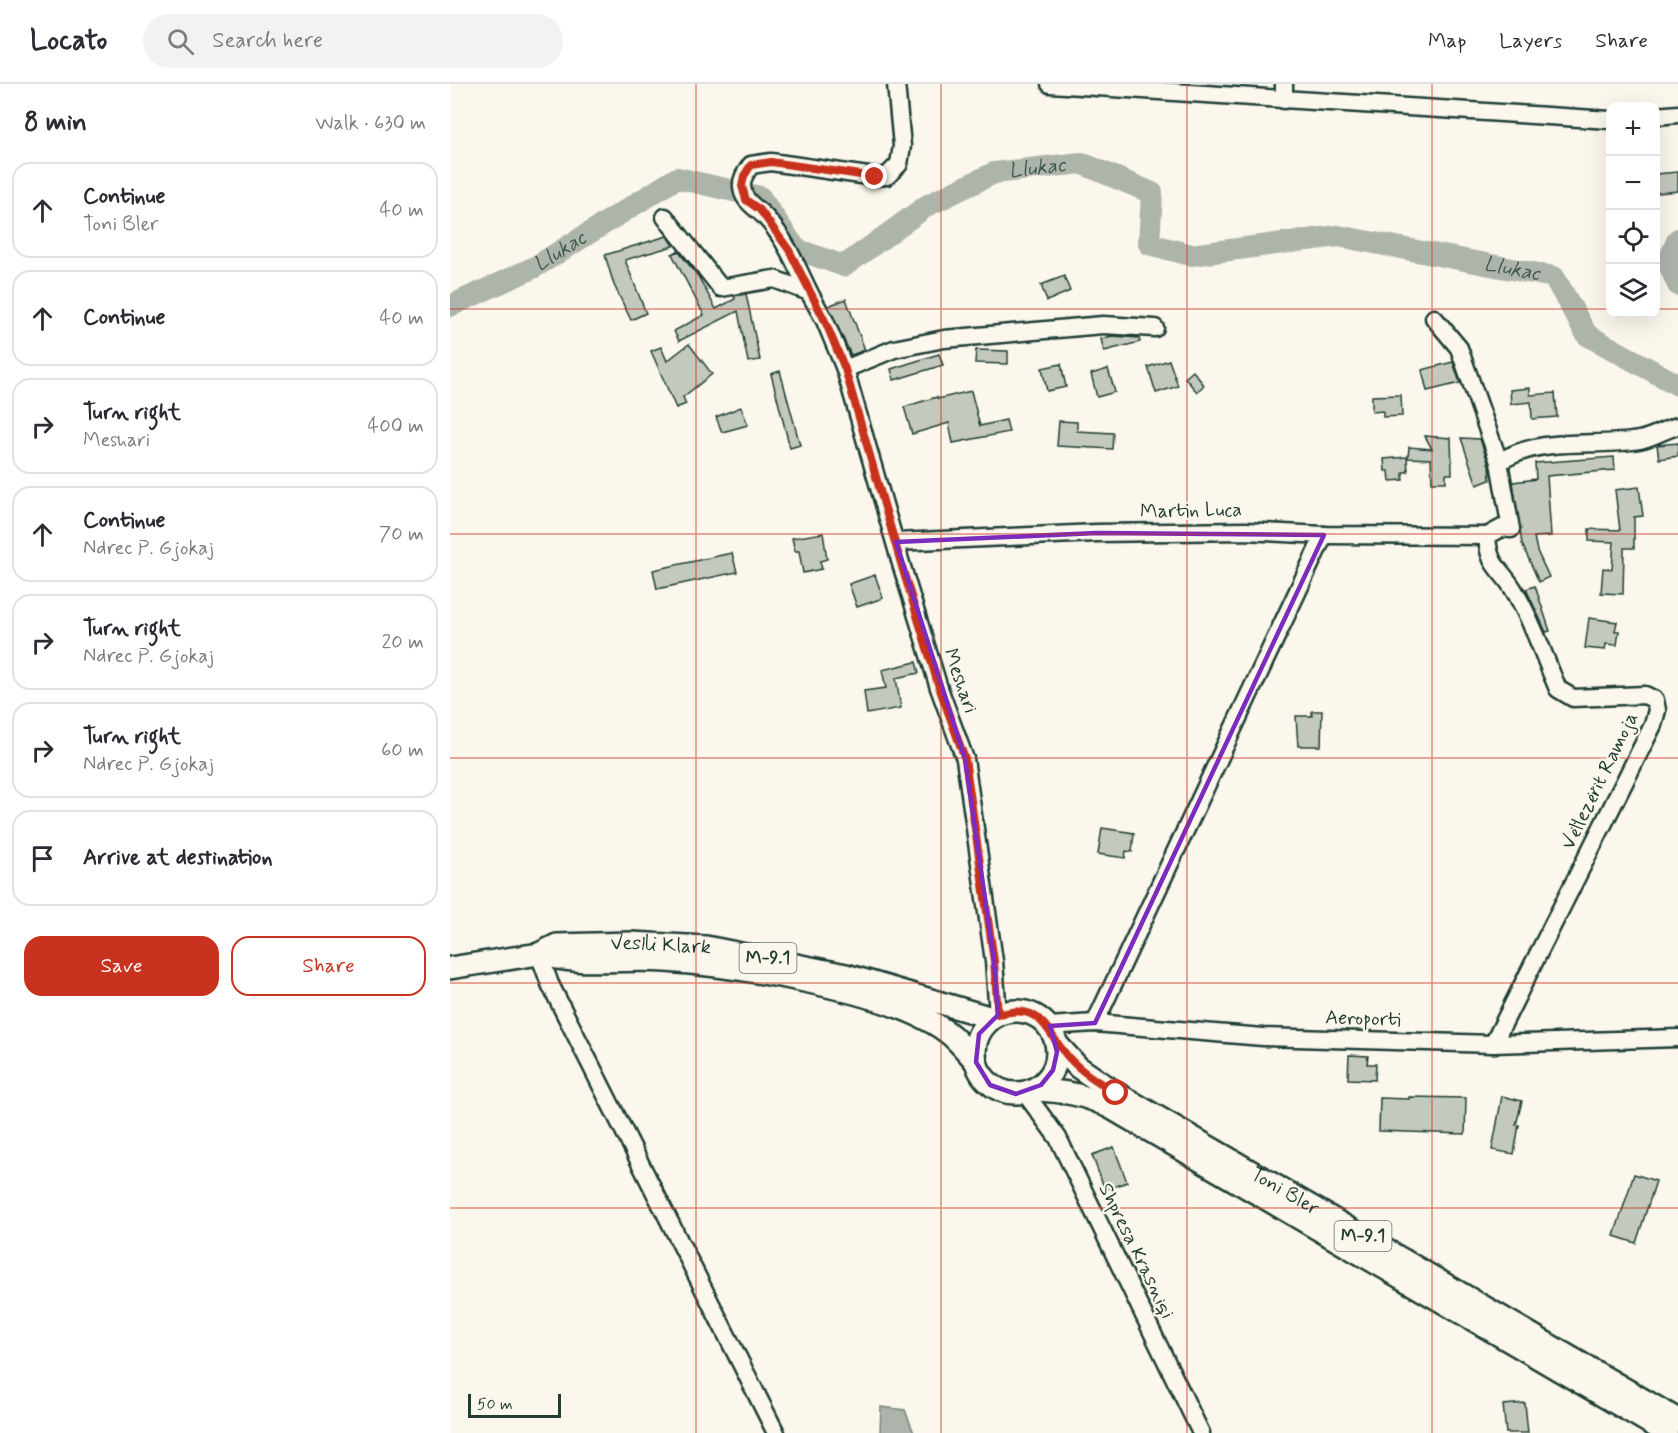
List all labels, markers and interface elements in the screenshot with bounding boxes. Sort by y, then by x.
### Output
search box [143,14,563,68]
text: Locato [30,23,107,60]
icon: search [164,25,197,58]
text: Search here [212,27,323,55]
text: Map [1428,27,1466,55]
text: Layers [1499,27,1562,55]
text: Share [1595,27,1648,55]
map controls [1606,102,1660,318]
button: + [1606,102,1660,156]
text: 8 min [24,106,87,140]
text: Walk · 630 m [315,110,426,137]
water label: Llukac [1007,151,1068,185]
button: − [1606,156,1660,210]
route end [861,163,887,189]
text: Continue [83,183,165,211]
icon: ahead [26,194,59,227]
text: 40 m [380,197,424,224]
button: locate [1606,210,1660,264]
text: Toni Bler [83,211,158,238]
water label: Llukac [528,224,593,278]
water label: Llukac [1481,250,1544,288]
button: layers [1606,264,1660,318]
icon: ahead [26,302,59,335]
text: Continue [83,304,165,332]
text: 40 m [380,305,424,332]
text: Turn right [83,399,181,427]
icon: right [26,410,59,443]
text: 400 m [368,413,424,440]
text: Meshari [83,427,150,454]
street label: Martin Luca [1140,497,1242,525]
text: Continue [83,507,165,535]
icon: ahead [26,518,59,551]
text: 70 m [379,521,424,548]
text: Ndrec P. Gjokaj [83,535,214,562]
text: Turn right [83,615,181,643]
icon: right [26,626,59,659]
text: 20 m [381,629,424,656]
text: Ndrec P. Gjokaj [83,643,214,670]
street label: Meshari [936,645,984,717]
street label: Vëllezërit Ramoja [1555,708,1645,854]
text: Turn right [83,723,181,751]
icon: right [26,734,59,767]
text: 60 m [381,737,424,764]
text: Ndrec P. Gjokaj [83,751,214,778]
icon: arrive [26,842,59,875]
text: Arrive at destination [83,844,273,872]
street label: Veslli Klark [610,929,712,961]
button: Save [24,936,219,996]
button: Share [231,936,426,996]
road number: M-9.1 [740,943,796,973]
street label: Aeroporti [1325,1004,1401,1034]
route start [1102,1079,1128,1105]
street label: Toni Bler [1246,1161,1325,1222]
street label: Shpresa Krasniqi [1091,1179,1181,1323]
road number: M-9.1 [1334,1221,1392,1251]
scale bar [468,1391,561,1418]
text: 50 m [477,1394,513,1415]

